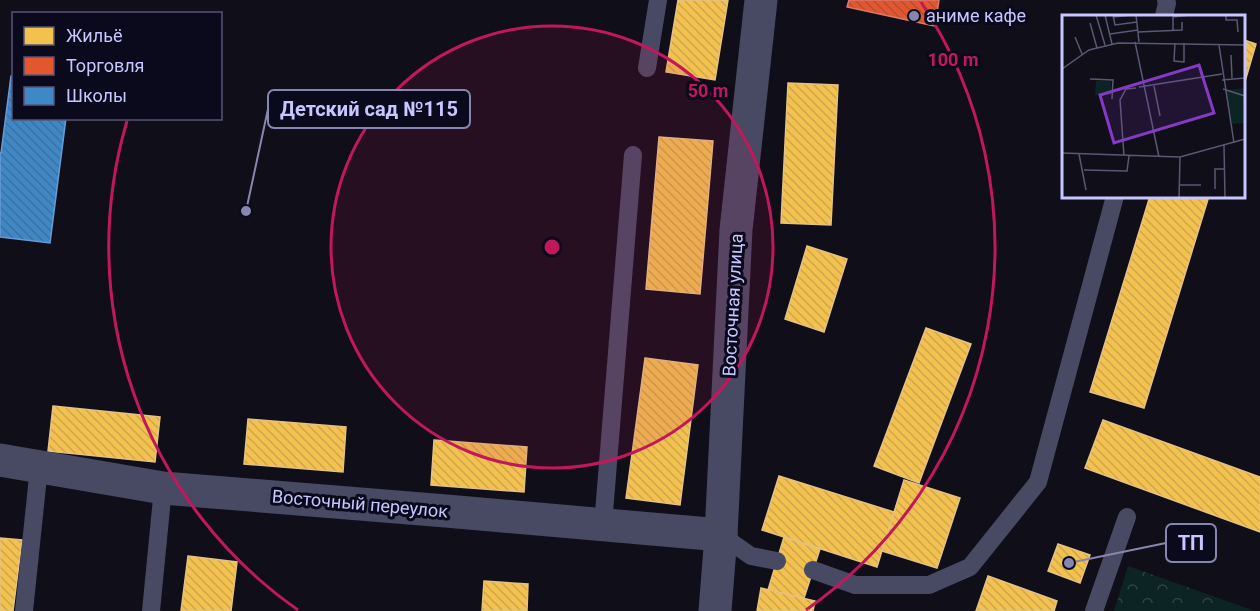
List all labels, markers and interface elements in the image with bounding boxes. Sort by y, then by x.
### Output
place label: аниме кафе [926,5,1026,26]
marker: аниме кафе [907,9,921,23]
legend [12,12,222,120]
inset map [1062,15,1245,198]
text: Жильё [66,25,122,46]
text: 100 m [927,49,979,70]
text: Торговля [66,55,144,76]
text: 50 m [688,80,728,101]
text: Школы [66,85,127,106]
callout: Детский сад №115 [268,90,470,128]
text: Детский сад №115 [280,97,458,121]
street label: Восточная улица [718,233,747,377]
centre of rings [542,237,562,257]
street label: Восточный переулок [271,485,449,522]
callout: ТП [1166,524,1216,562]
text: ТП [1178,531,1204,555]

